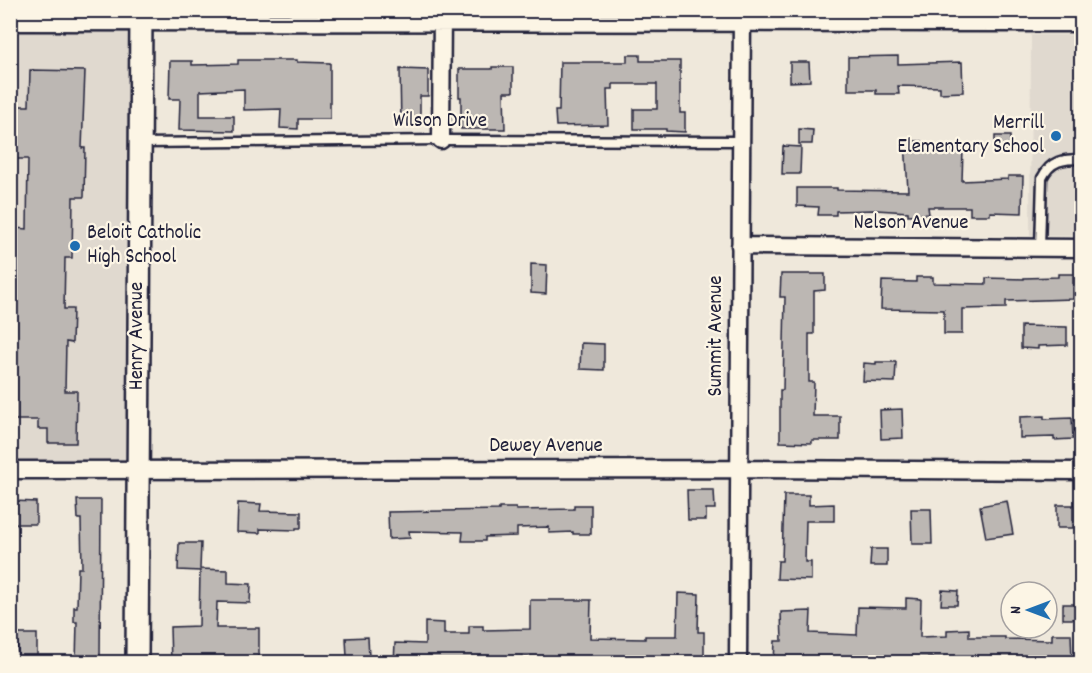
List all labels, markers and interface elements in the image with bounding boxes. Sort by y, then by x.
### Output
street label: Wilson Drive [393,107,487,137]
place label: Merrill Elementary School [897,109,1044,163]
marker: Merrill Elementary School [1049,129,1063,143]
street label: Nelson Avenue [854,209,968,239]
place label: Beloit Catholic High School [87,219,201,273]
marker: Beloit Catholic High School [68,239,82,253]
street label: Summit Avenue [702,275,732,397]
street label: Henry Avenue [123,282,153,390]
street label: Dewey Avenue [489,432,603,462]
north arrow [999,580,1059,640]
text: N [1005,606,1028,614]

